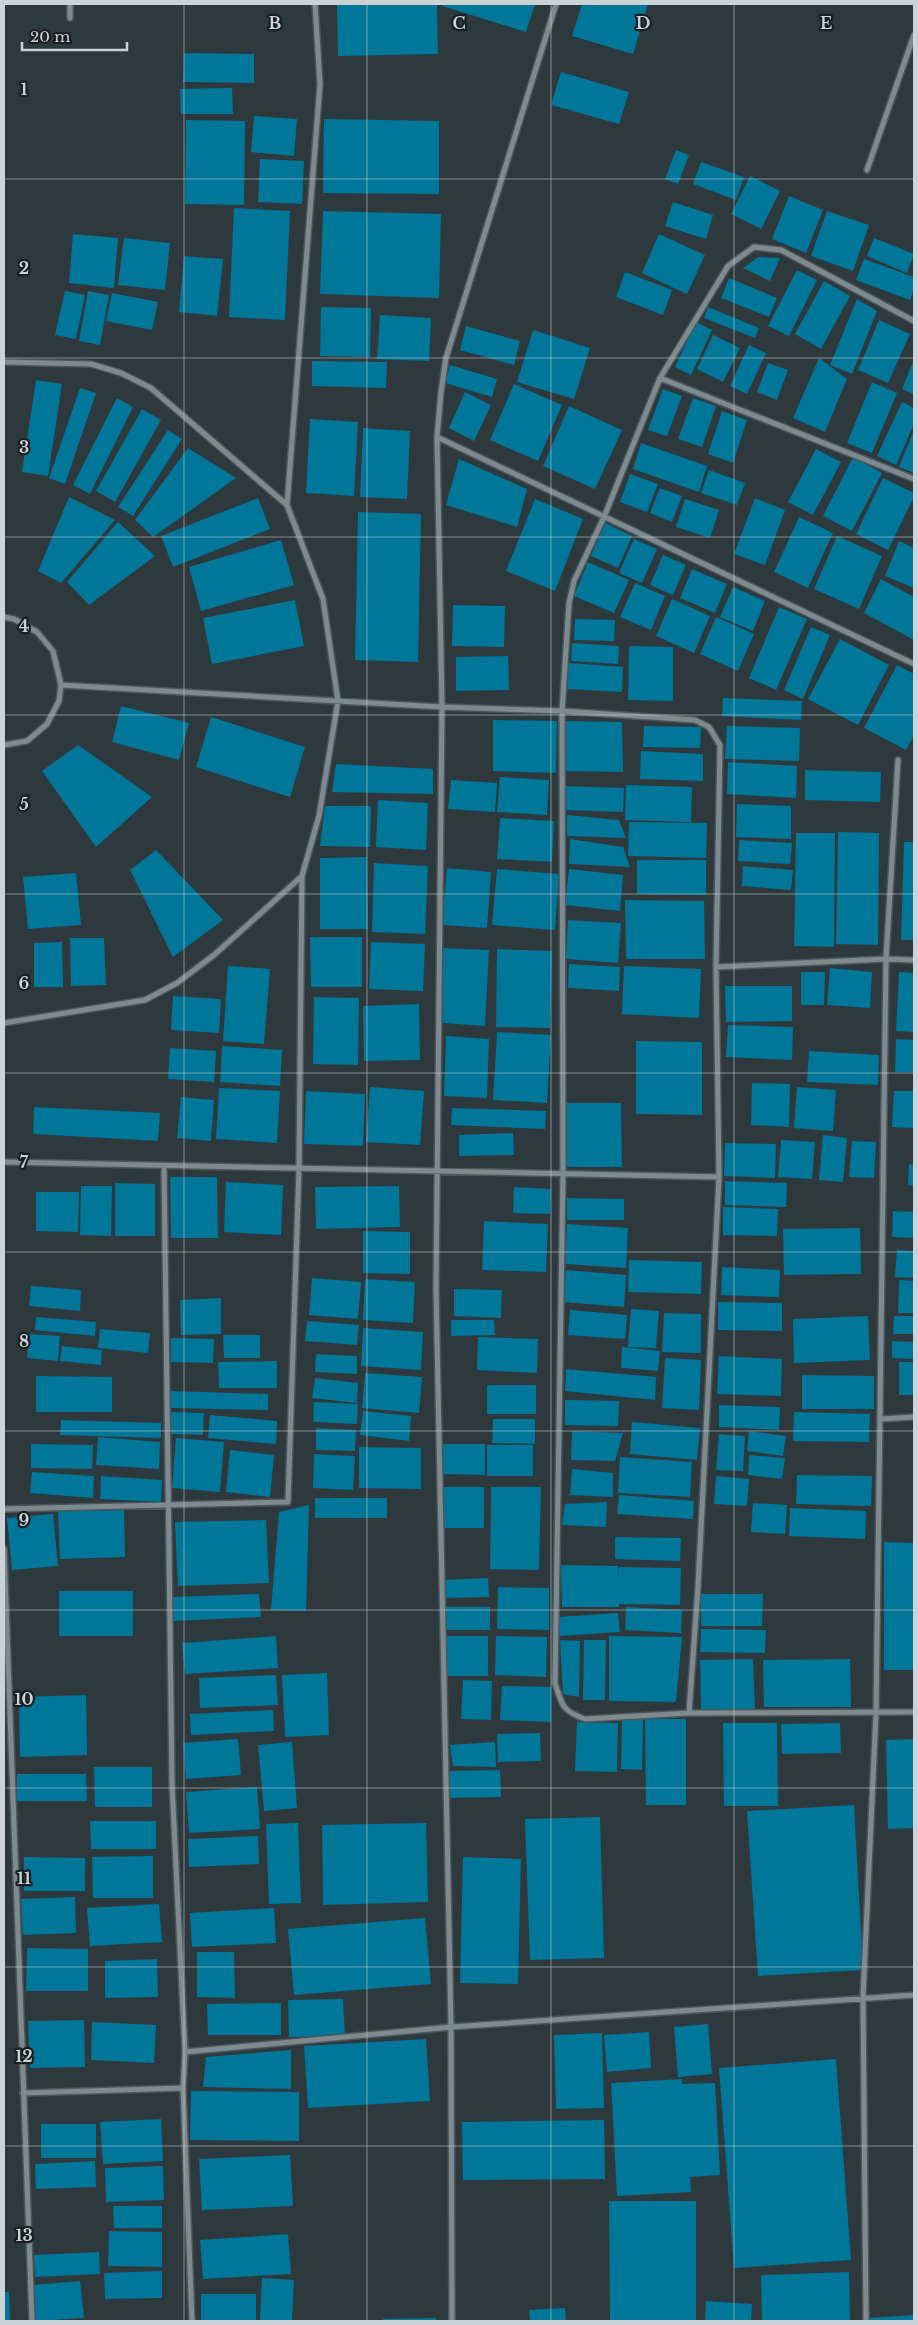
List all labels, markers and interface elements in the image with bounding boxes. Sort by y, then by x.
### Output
text: B [269,13,282,33]
text: C [452,13,466,33]
text: D [636,13,650,33]
text: E [820,13,832,33]
scale bar [22,20,128,52]
text: 20 m [30,27,70,46]
text: 1 [21,79,28,99]
text: 2 [19,258,29,278]
text: 3 [19,437,29,457]
text: 4 [19,616,29,636]
text: 5 [19,794,29,814]
text: 6 [19,973,30,993]
text: 7 [20,1152,29,1172]
text: 8 [19,1331,29,1351]
text: 9 [19,1510,30,1530]
text: 10 [14,1689,34,1709]
text: 11 [17,1868,31,1888]
text: 12 [15,2046,33,2066]
text: 13 [15,2225,33,2245]

